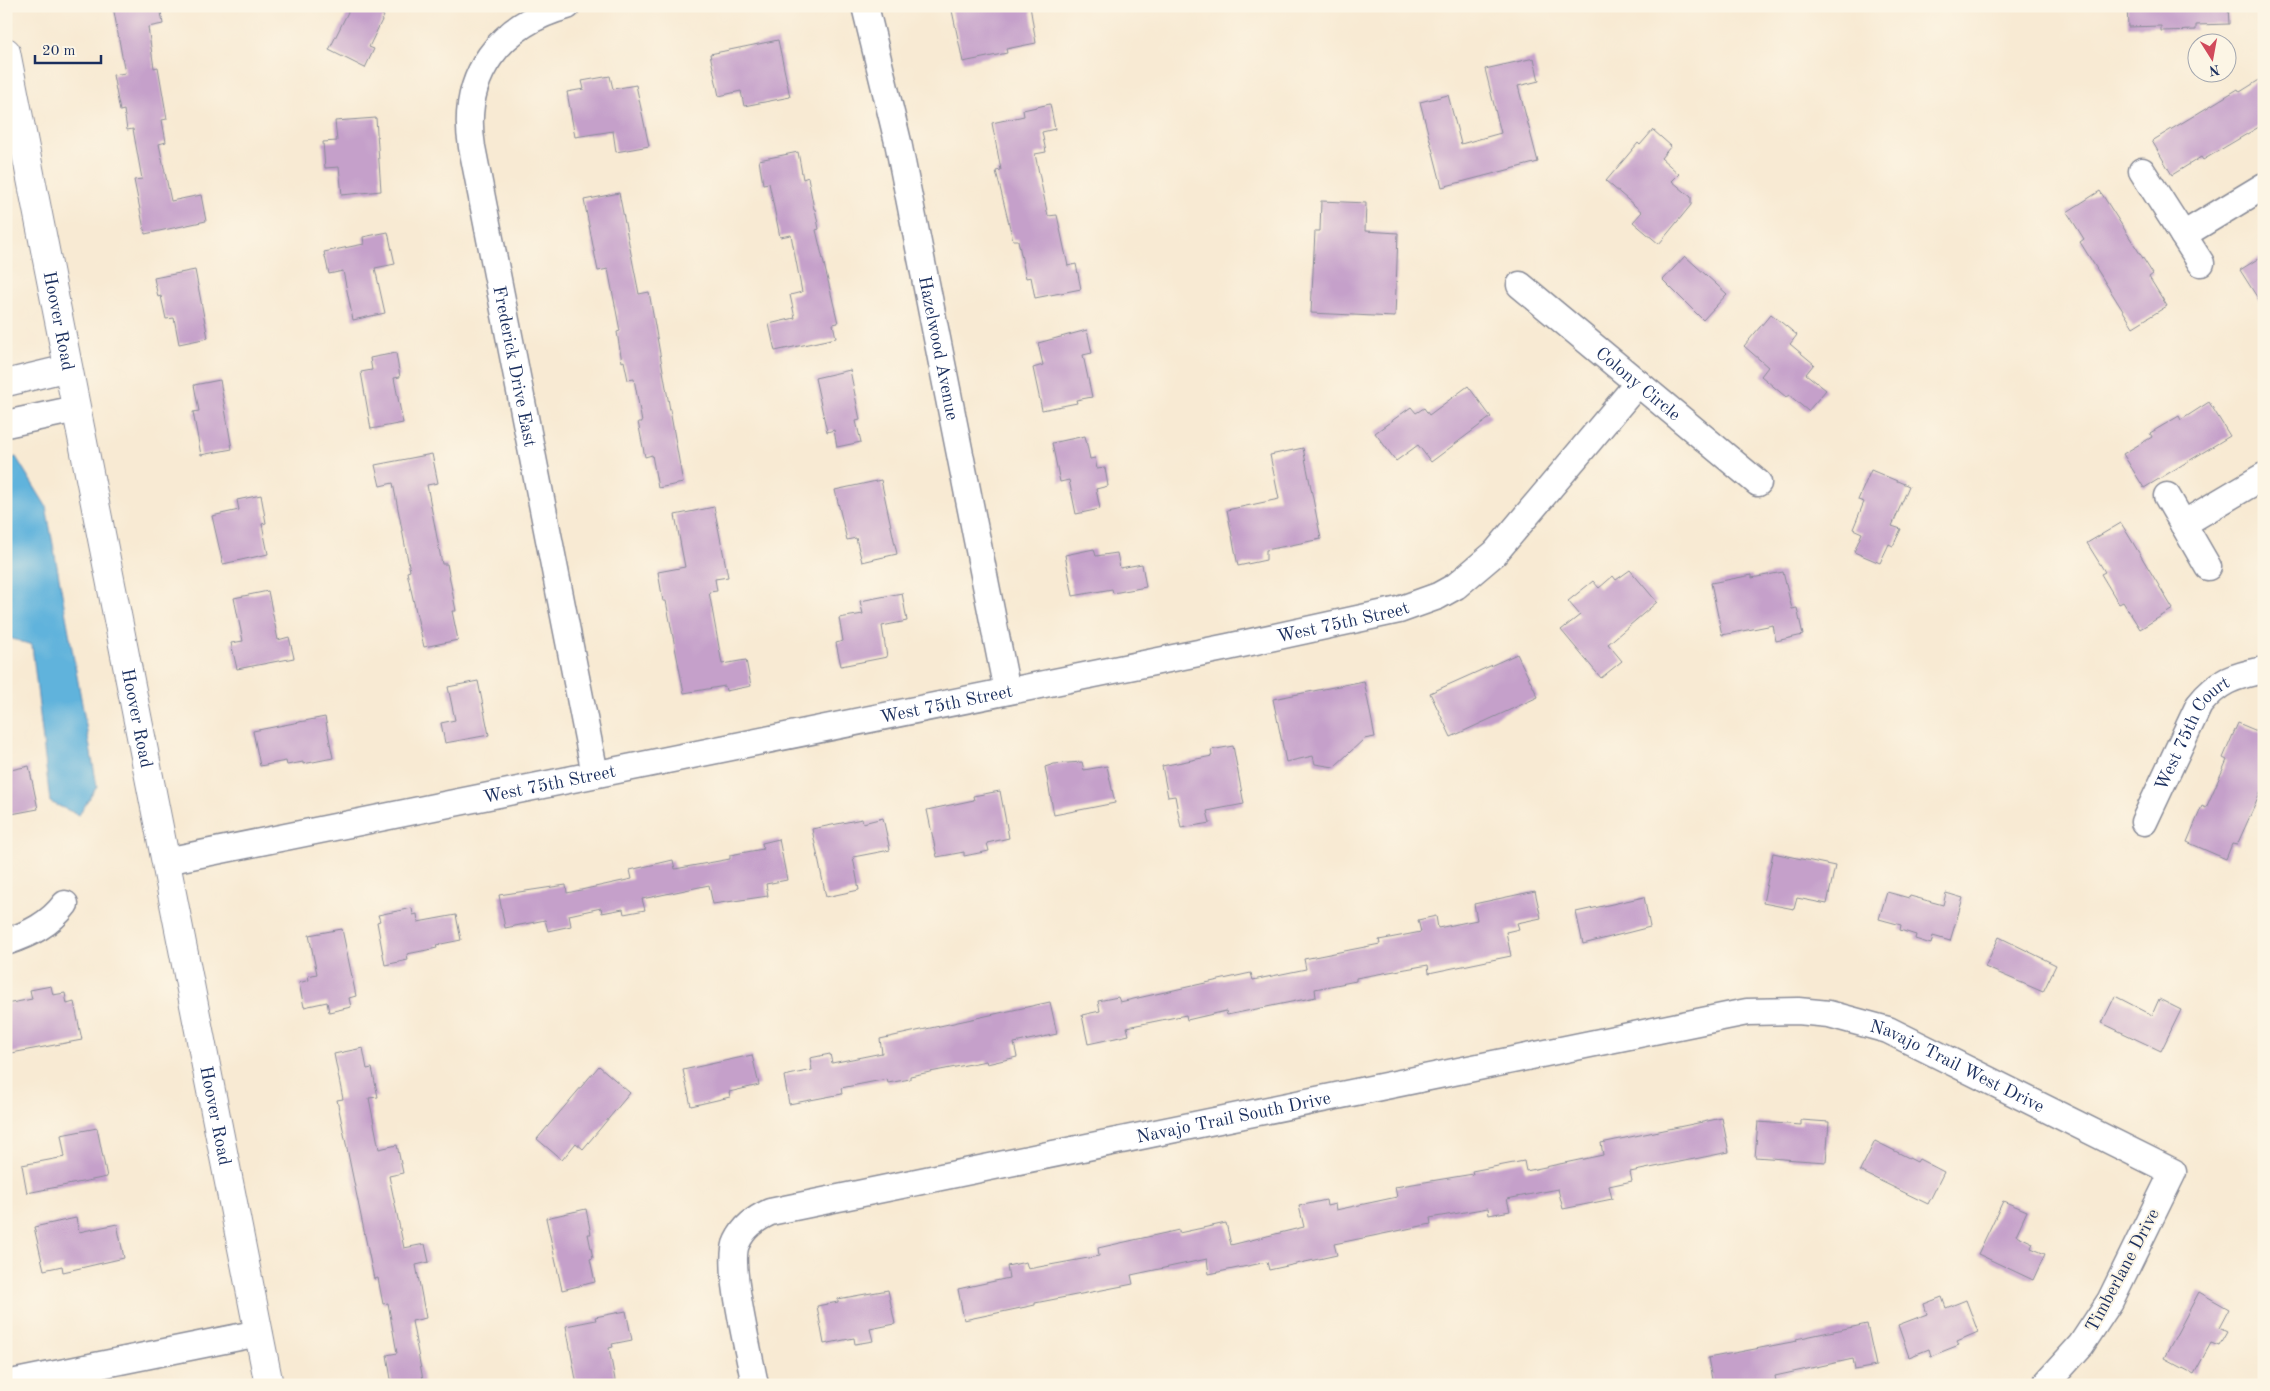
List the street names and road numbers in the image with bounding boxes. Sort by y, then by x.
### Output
street label: Hoover Road [39,270,77,372]
street label: Hazelwood Avenue [915,274,961,422]
street label: Frederick Drive East [489,284,539,448]
street label: Colony Circle [1592,344,1684,425]
street label: West 75th Street [1275,599,1412,646]
street label: Hoover Road [118,667,155,770]
street label: West 75th Court [2152,673,2233,793]
street label: West 75th Street [879,683,1014,727]
street label: West 75th Street [482,763,617,807]
street label: Navajo Trail West Drive [1868,1017,2047,1116]
street label: Hoover Road [196,1064,233,1167]
street label: Navajo Trail South Drive [1135,1089,1333,1147]
street label: Timberlane Drive [2083,1206,2163,1335]

